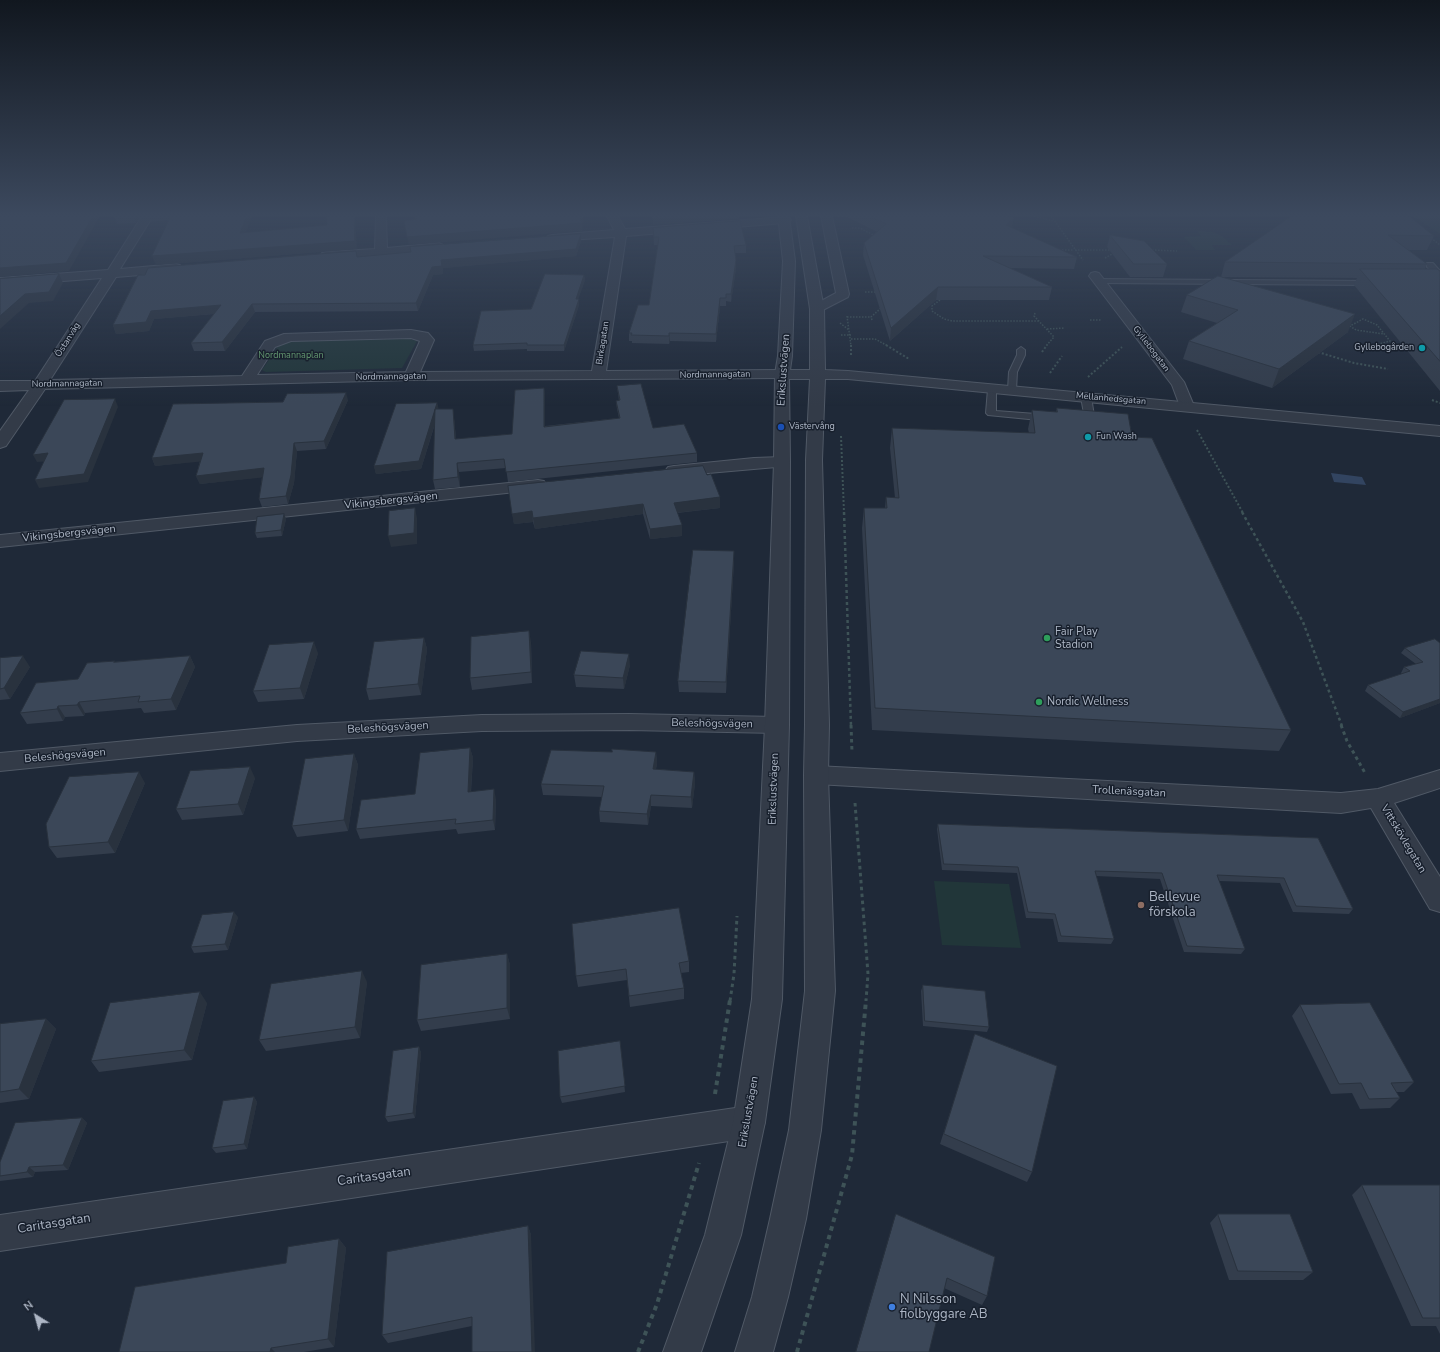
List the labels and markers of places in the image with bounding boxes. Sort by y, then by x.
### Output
place label: Gyllebogården [1354,343,1414,353]
marker: Gyllebogården [1417,343,1427,353]
marker: Västervång [776,422,786,432]
place label: Västervång [789,422,835,432]
marker: Fun Wash [1083,432,1093,442]
place label: Fun Wash [1096,432,1137,442]
place label: Fair Play Stadion [1055,625,1098,651]
marker: Fair Play Stadion [1042,633,1052,643]
place label: Nordic Wellness [1047,695,1129,709]
marker: Nordic Wellness [1034,697,1044,707]
place label: Bellevue förskola [1149,890,1200,921]
marker: Bellevue förskola [1136,900,1146,910]
place label: N Nilsson fiolbyggare AB [900,1292,988,1323]
marker: N Nilsson fiolbyggare AB [887,1302,897,1312]

